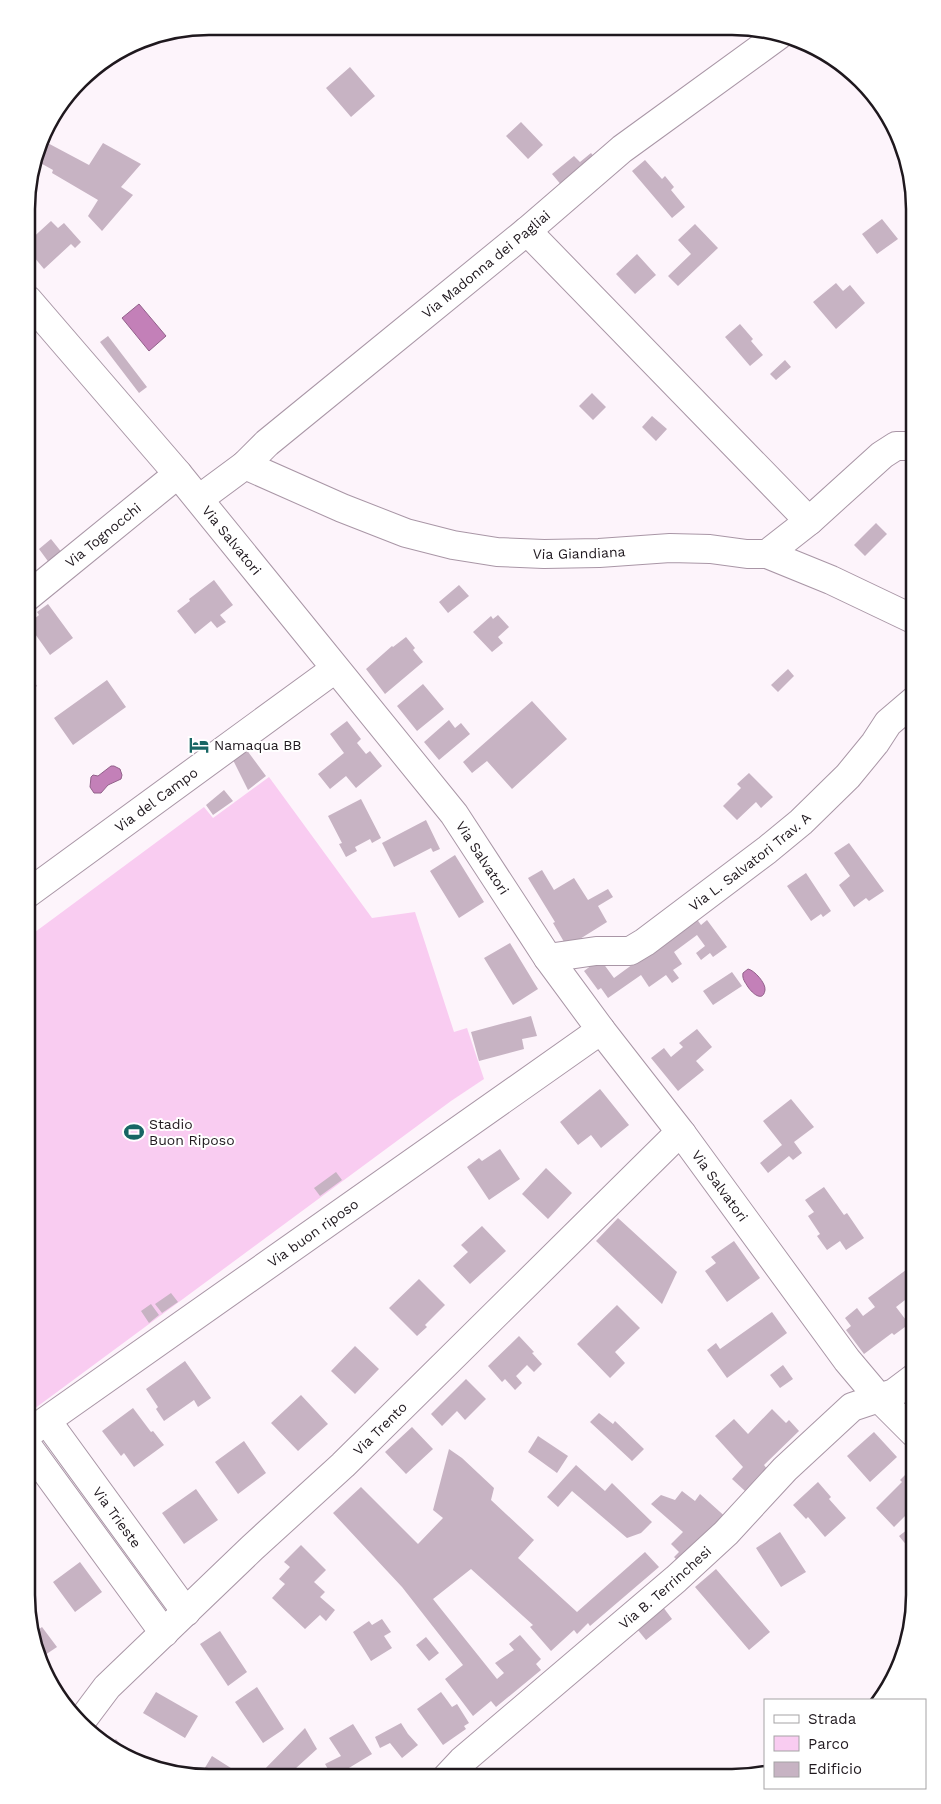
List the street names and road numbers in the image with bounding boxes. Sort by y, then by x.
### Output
street label: Via Madonna dei Pagliai [419,207,553,321]
street label: Via Tognocchi [62,500,144,571]
street label: Via Salvatori [199,502,265,578]
street label: Via Giandiana [532,543,626,562]
street label: Via del Campo [112,764,201,835]
street label: Via L. Salvatori Trav. A [686,809,814,914]
street label: Via Salvatori [453,818,512,898]
street label: Via Salvatori [688,1147,751,1225]
street label: Via buon riposo [265,1196,361,1270]
street label: Via Trento [350,1399,410,1458]
street label: Via Trieste [90,1484,144,1551]
street label: Via B. Terrinchesi [616,1543,714,1632]

